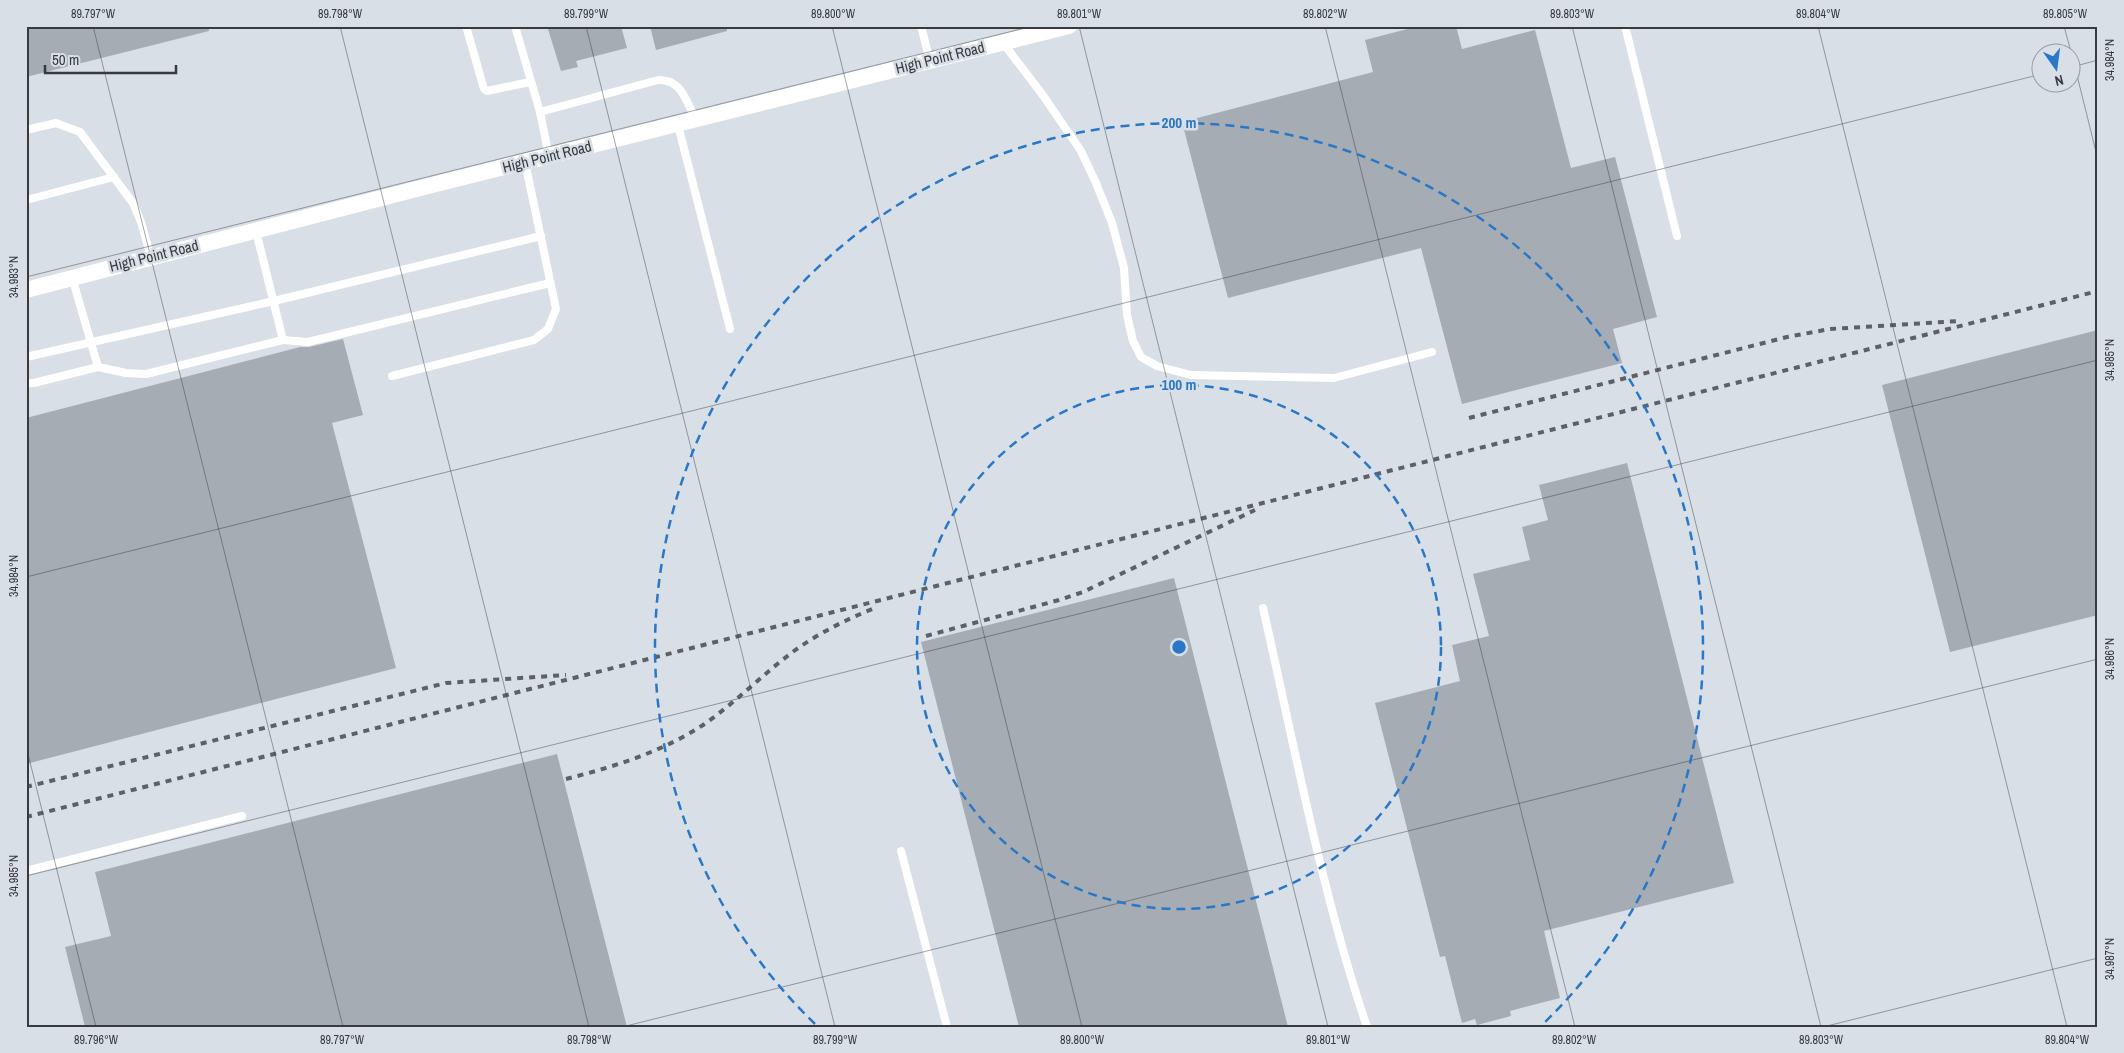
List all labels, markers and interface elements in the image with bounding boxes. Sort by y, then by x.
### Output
text: 89.797°W [71,6,116,22]
text: 89.798°W [318,6,363,22]
text: 89.799°W [564,6,609,22]
text: 89.800°W [811,6,856,22]
text: 89.801°W [1057,6,1102,22]
text: 89.802°W [1303,6,1348,22]
text: 89.803°W [1550,6,1595,22]
text: 89.804°W [1796,6,1841,22]
text: 89.805°W [2043,6,2088,22]
street label: High Point Road [893,36,987,79]
text: 34.984°N [2102,39,2118,81]
scale bar [45,42,176,74]
north arrow [2032,42,2082,92]
text: 50 m [52,49,79,70]
text: N [2053,71,2065,90]
text: 200 m [1162,112,1196,133]
street label: High Point Road [500,135,594,178]
street label: High Point Road [107,234,201,277]
text: 34.983°N [6,256,22,298]
text: 34.985°N [2102,339,2118,381]
text: 100 m [1162,374,1196,395]
text: 34.984°N [6,555,22,597]
centre of rings [1170,638,1188,656]
text: 34.986°N [2102,638,2118,680]
text: 34.985°N [6,855,22,897]
text: 34.987°N [2102,938,2118,980]
text: 89.796°W [74,1032,119,1048]
text: 89.797°W [320,1032,365,1048]
text: 89.798°W [567,1032,612,1048]
text: 89.799°W [813,1032,858,1048]
text: 89.800°W [1060,1032,1105,1048]
text: 89.801°W [1306,1032,1351,1048]
text: 89.802°W [1552,1032,1597,1048]
text: 89.803°W [1799,1032,1844,1048]
text: 89.804°W [2045,1032,2090,1048]

